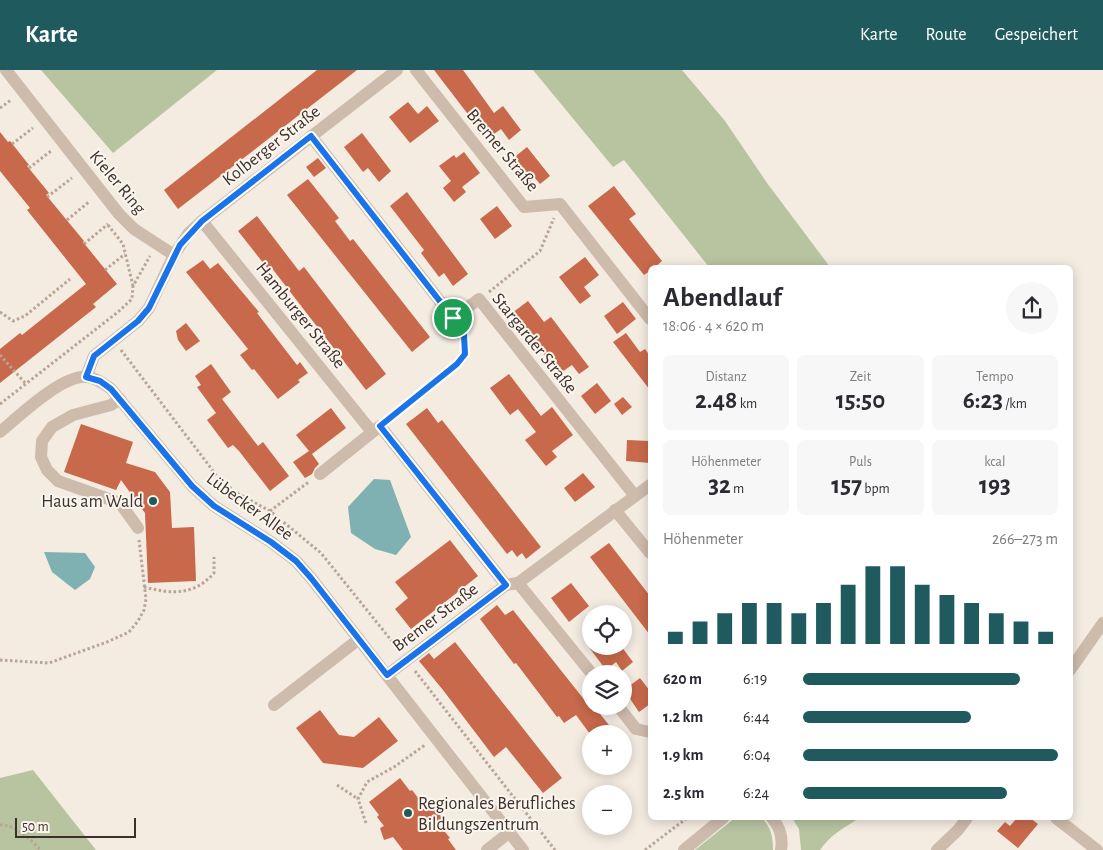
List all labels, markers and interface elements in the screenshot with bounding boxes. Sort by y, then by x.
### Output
text: Karte [25,23,78,47]
text: Karte [860,26,897,44]
text: Route [925,26,967,44]
text: Gespeichert [995,26,1078,44]
street label: Kolberger Straße [219,102,324,189]
street label: Bremer Straße [463,106,542,195]
street label: Kieler Ring [86,148,149,218]
street label: Hamburger Straße [252,259,348,372]
button: share [1006,282,1058,334]
text: Abendlauf [663,284,782,312]
street label: Stargarder Straße [488,290,580,397]
pin [432,297,474,339]
icon: arrive [439,304,467,332]
text: 18:06 · 4 × 620 m [663,318,764,334]
text: Distanz [705,370,747,384]
text: Zeit [850,370,871,384]
text: Tempo [976,370,1014,384]
text: 2.48 [695,388,737,413]
text: 15:50 [836,388,885,413]
text: 6:23 [963,388,1003,413]
text: km [737,397,757,411]
text: /km [1003,397,1027,411]
text: Höhenmeter [691,455,761,469]
text: Puls [849,455,872,469]
text: kcal [984,455,1006,469]
street label: Lübecker Allee [203,470,296,544]
text: 32 [708,473,731,498]
text: 157 [831,473,862,498]
text: 193 [979,473,1011,498]
text: m [731,482,744,496]
text: bpm [862,482,890,496]
place label: Haus am Wald [41,493,143,511]
marker: Haus am Wald [147,495,159,507]
text: Höhenmeter [663,531,743,547]
text: 266–273 m [992,531,1058,547]
street label: Bremer Straße [390,580,482,656]
map controls [582,605,632,835]
button: locate [582,605,632,655]
button: layers [582,665,632,715]
text: 620 m [663,671,702,687]
text: 6:19 [743,671,767,687]
text: 1.2 km [663,709,703,725]
text: 6:44 [743,709,770,725]
button: + [582,725,632,775]
text: 1.9 km [663,747,703,763]
text: 6:04 [743,747,770,763]
button: − [582,785,632,835]
text: 2.5 km [663,785,704,801]
text: 6:24 [743,785,769,801]
place label: Regionales Berufliches Bildungszentrum [418,795,576,834]
marker: Regionales Berufliches Bildungszentrum [402,807,414,819]
scale bar [15,815,136,838]
text: 50 m [22,820,49,834]

